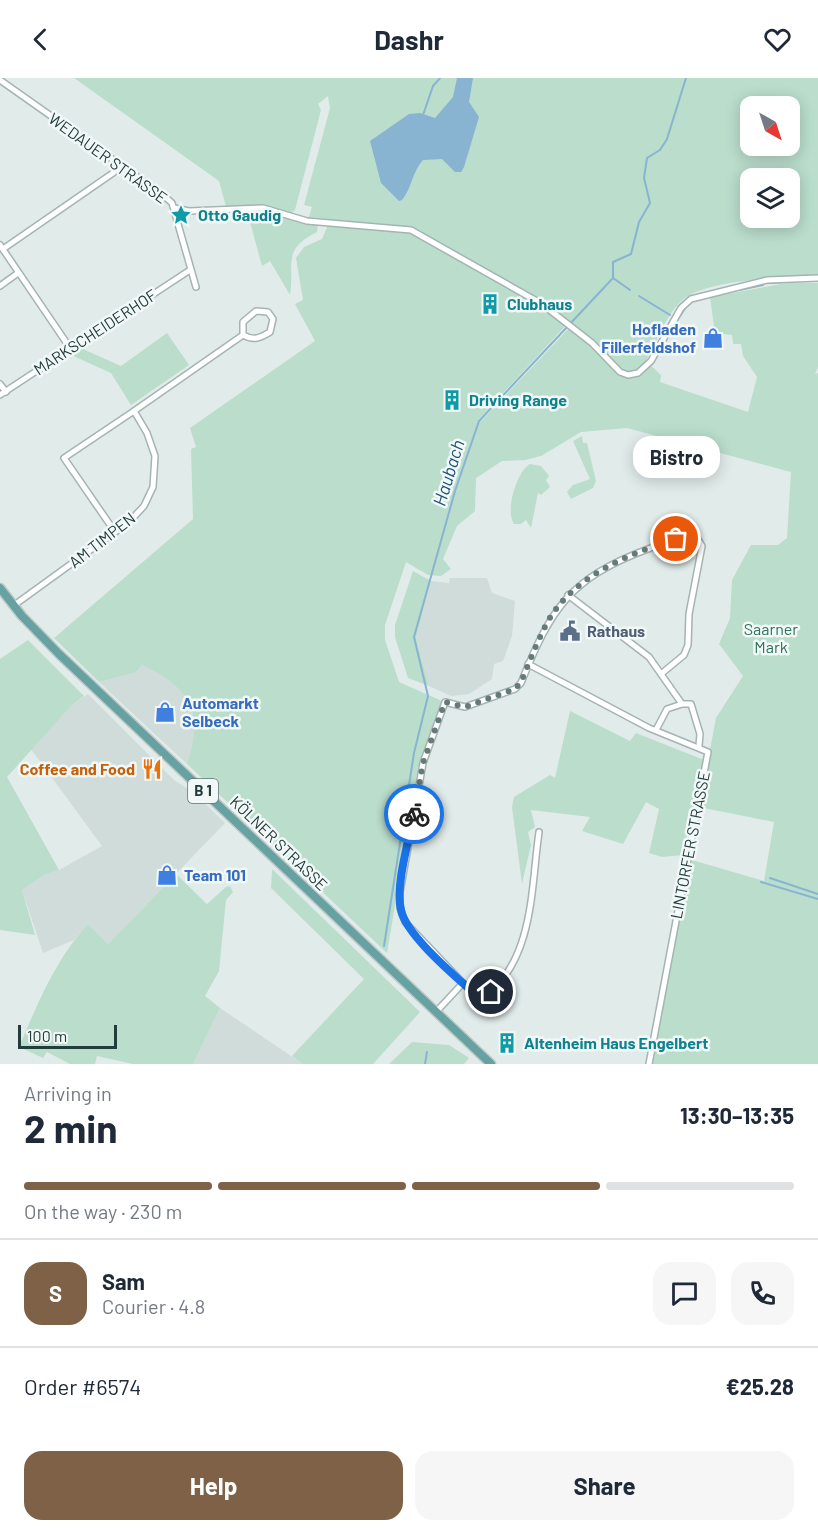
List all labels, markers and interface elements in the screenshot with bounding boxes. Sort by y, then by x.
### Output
icon: back [24,23,57,56]
text: Dashr [374,23,444,55]
icon: heart [761,23,794,56]
north arrow [740,96,800,156]
map controls [740,96,800,228]
street label: WEDAUER STRASSE [45,108,171,207]
button: layers [740,168,800,228]
place icon: Otto Gaudig [169,203,193,227]
place label: Otto Gaudig [198,205,281,224]
street label: MARKSCHEIDERHOF [30,285,160,378]
building icon: Clubhaus [478,292,502,316]
place label: Clubhaus [507,294,572,313]
place label: Hofladen Fillerfeldshof [601,319,696,356]
shop icon: Hofladen Fillerfeldshof [701,326,725,350]
building icon: Driving Range [440,388,464,412]
place label: Driving Range [469,390,567,409]
water label: Haubach [428,437,468,508]
callout: Bistro [632,437,720,479]
text: Bistro [650,445,703,469]
street label: AM TIMPEN [65,508,139,571]
pin [650,513,701,564]
icon: bag [659,522,692,555]
public building icon: Rathaus [558,619,582,643]
park label: Saarner Mark [744,619,798,656]
place label: Rathaus [587,621,645,640]
place label: Automarkt Selbeck [182,693,259,730]
shop icon: Automarkt Selbeck [153,700,177,724]
restaurant icon: Coffee and Food [140,757,164,781]
place label: Coffee and Food [20,759,135,778]
street label: LINTORFER STRASSE [666,770,713,920]
road number: B 1 [188,779,218,803]
courier [384,784,444,844]
street label: KÖLNER STRASSE [227,791,332,894]
icon: bike [398,798,431,831]
shop icon: Team 101 [155,863,179,887]
place label: Team 101 [184,865,246,884]
pin [465,966,516,1017]
icon: home [474,975,507,1008]
scale bar [18,1022,117,1050]
text: 100 m [27,1026,67,1045]
building icon: Altenheim Haus Engelbert [495,1031,519,1055]
place label: Altenheim Haus Engelbert [524,1033,708,1052]
text: Arriving in [24,1081,112,1105]
text: 13:30–13:35 [680,1102,794,1128]
text: 2 min [24,1104,117,1151]
text: On the way · 230 m [24,1199,182,1223]
button: chat [653,1262,716,1325]
button: phone [731,1262,794,1325]
text: Sam [102,1268,145,1294]
text: S [49,1280,62,1306]
text: Courier · 4.8 [102,1294,205,1318]
text: Order #6574 [24,1373,141,1399]
text: €25.28 [726,1373,794,1399]
button: Help [24,1451,403,1520]
button: Share [415,1451,794,1520]

